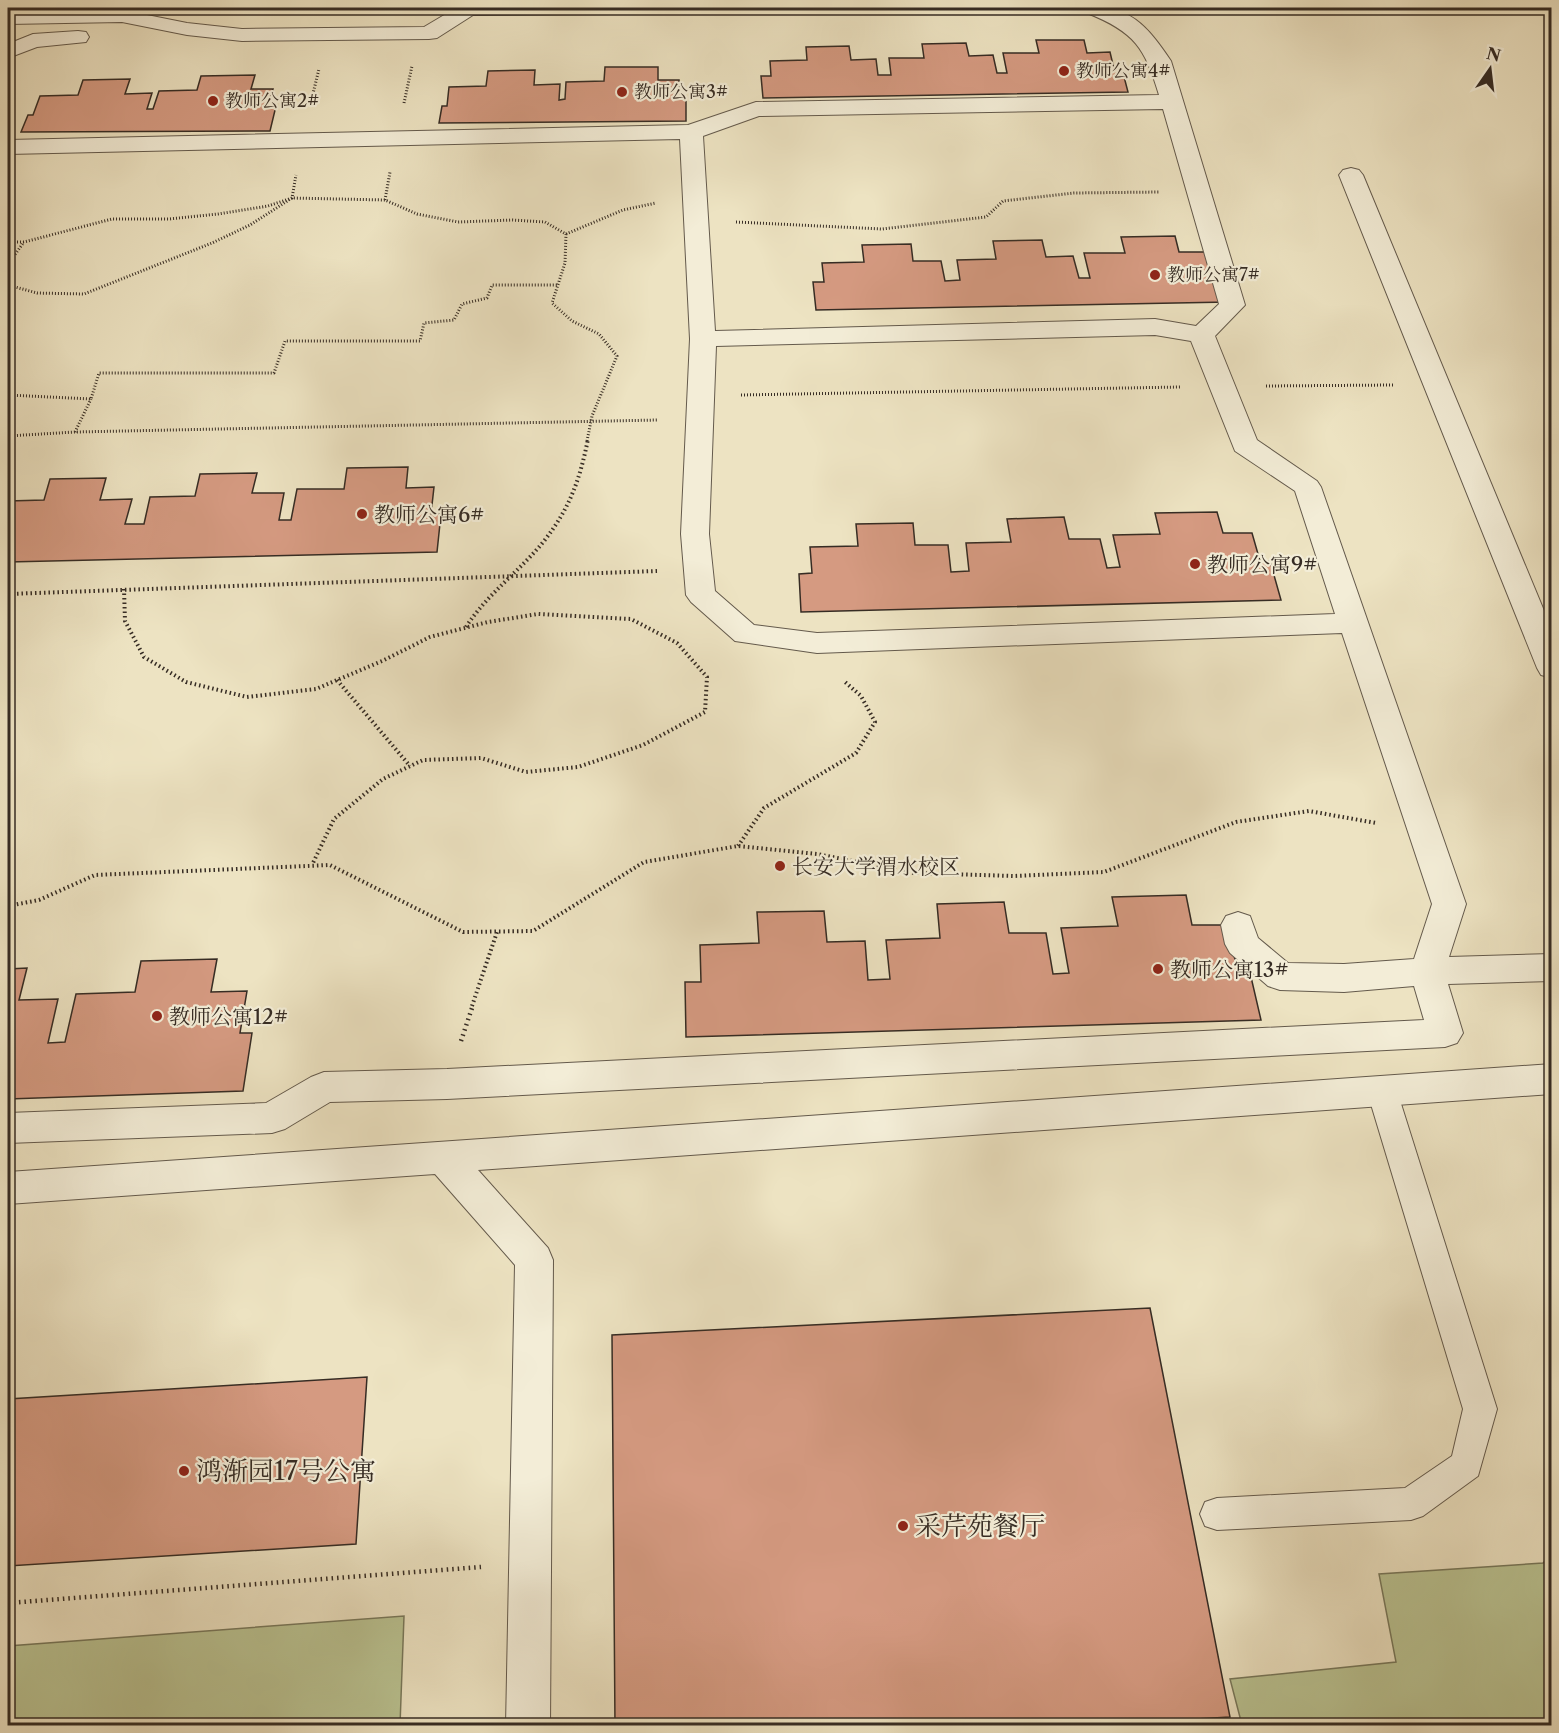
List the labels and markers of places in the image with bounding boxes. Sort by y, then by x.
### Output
place label: 教师公寓4# [1076,60,1170,82]
marker: 教师公寓4# [1057,64,1071,78]
place label: 教师公寓3# [634,81,728,103]
marker: 教师公寓3# [615,85,629,99]
place label: 教师公寓2# [225,90,319,112]
marker: 教师公寓2# [206,94,220,108]
place label: 教师公寓7# [1167,264,1260,286]
marker: 教师公寓7# [1148,268,1162,282]
place label: 教师公寓6# [374,502,484,527]
marker: 教师公寓6# [355,507,369,521]
place label: 教师公寓9# [1207,552,1317,577]
marker: 教师公寓9# [1188,557,1202,571]
place label: 长安大学渭水校区 [792,854,960,879]
marker: 长安大学渭水校区 [773,859,787,873]
place label: 教师公寓13# [1170,957,1288,982]
marker: 教师公寓13# [1151,962,1165,976]
place label: 教师公寓12# [169,1004,288,1029]
marker: 教师公寓12# [150,1009,164,1023]
place label: 鸿渐园17号公寓 [196,1455,376,1487]
marker: 鸿渐园17号公寓 [177,1464,191,1478]
place label: 采芹苑餐厅 [915,1510,1045,1542]
marker: 采芹苑餐厅 [896,1519,910,1533]

